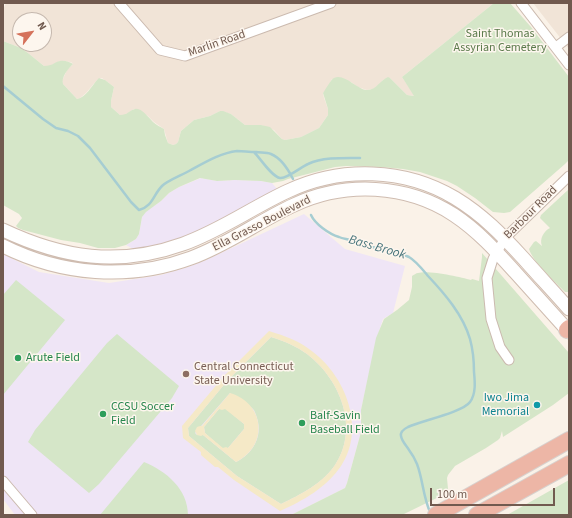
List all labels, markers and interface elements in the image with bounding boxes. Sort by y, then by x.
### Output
north arrow [12,12,52,52]
text: N [34,19,50,33]
street label: Marlin Road [186,27,248,61]
park label: Saint Thomas Assyrian Cemetery [453,27,547,55]
street label: Barbour Road [501,183,561,243]
street label: Ella Grasso Boulevard [210,193,314,255]
water label: Bass Brook [347,232,407,264]
place label: Arute Field [26,351,80,365]
marker: Arute Field [13,353,23,363]
place label: Central Connecticut State University [194,360,294,388]
marker: Central Connecticut State University [181,369,191,379]
place label: Iwo Jima Memorial [482,391,529,419]
place label: CCSU Soccer Field [111,400,174,428]
marker: Iwo Jima Memorial [532,400,542,410]
marker: CCSU Soccer Field [98,409,108,419]
place label: Balf-Savin Baseball Field [310,409,380,437]
marker: Balf-Savin Baseball Field [297,418,307,428]
scale bar [432,480,557,506]
text: 100 m [437,486,467,503]

